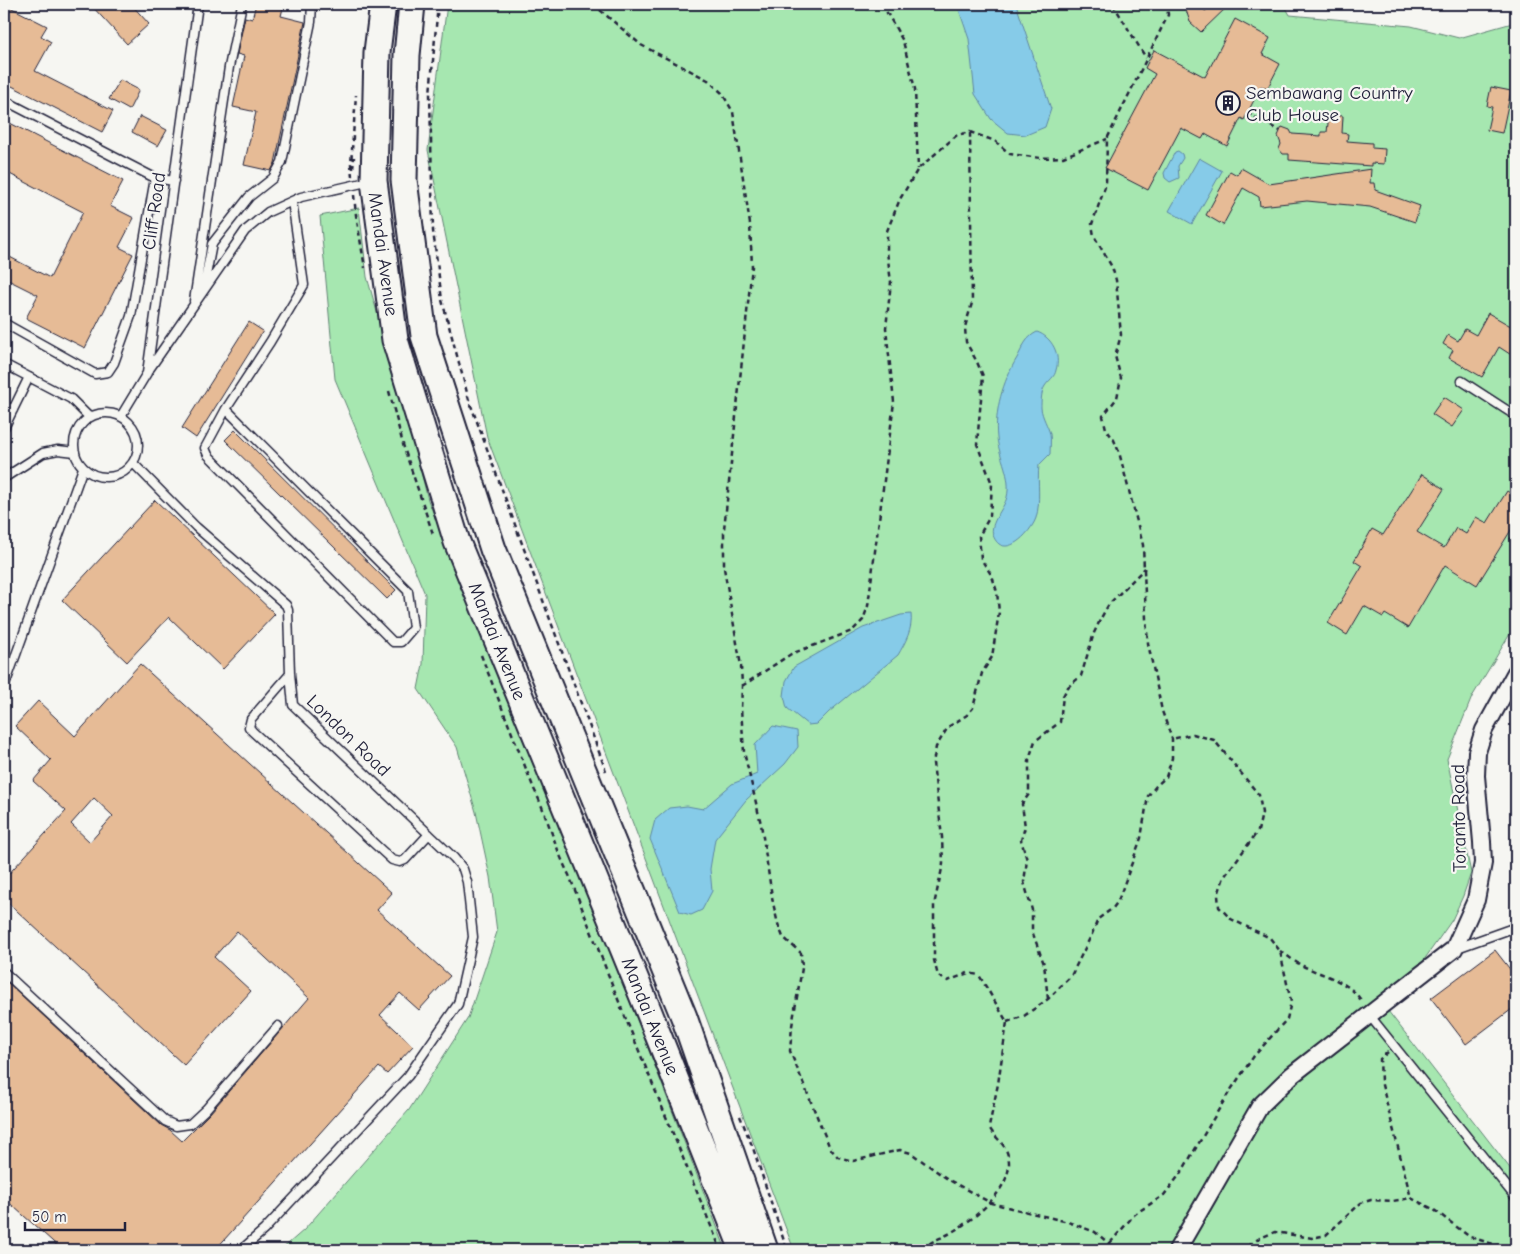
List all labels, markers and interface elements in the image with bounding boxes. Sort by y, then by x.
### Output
place label: Sembawang Country Club House [1246,82,1413,126]
building icon: Sembawang Country Club House [1215,90,1241,116]
street label: Cliff Road [138,171,170,251]
street label: Mandai Avenue [363,191,403,317]
street label: Mandai Avenue [464,579,531,703]
street label: London Road [302,690,395,781]
street label: Toranto Road [1447,764,1471,872]
street label: Mandai Avenue [617,954,684,1078]
scale bar [25,1199,125,1231]
text: 50 m [32,1208,67,1226]

